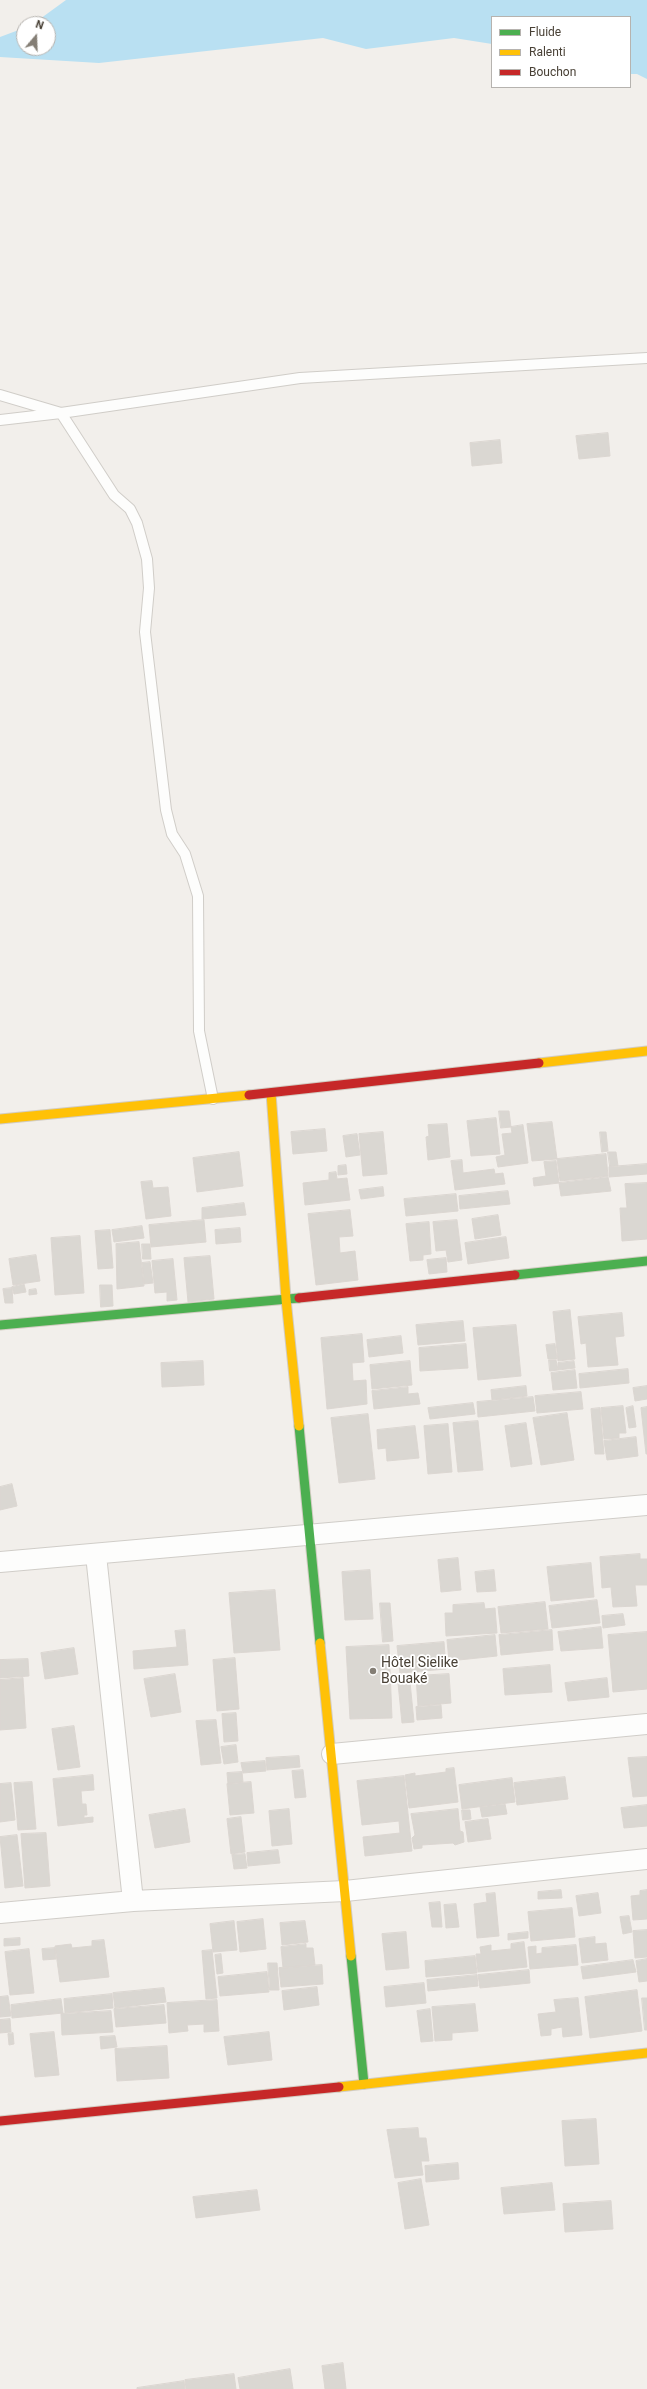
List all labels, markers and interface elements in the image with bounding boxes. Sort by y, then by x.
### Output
north arrow [16,16,56,56]
legend [491,16,631,88]
text: N [34,18,46,33]
text: Fluide [529,25,561,39]
text: Ralenti [529,45,566,59]
text: Bouchon [529,65,576,79]
place label: Hôtel Sielike Bouaké [381,1655,458,1688]
marker: Hôtel Sielike Bouaké [368,1666,378,1676]

